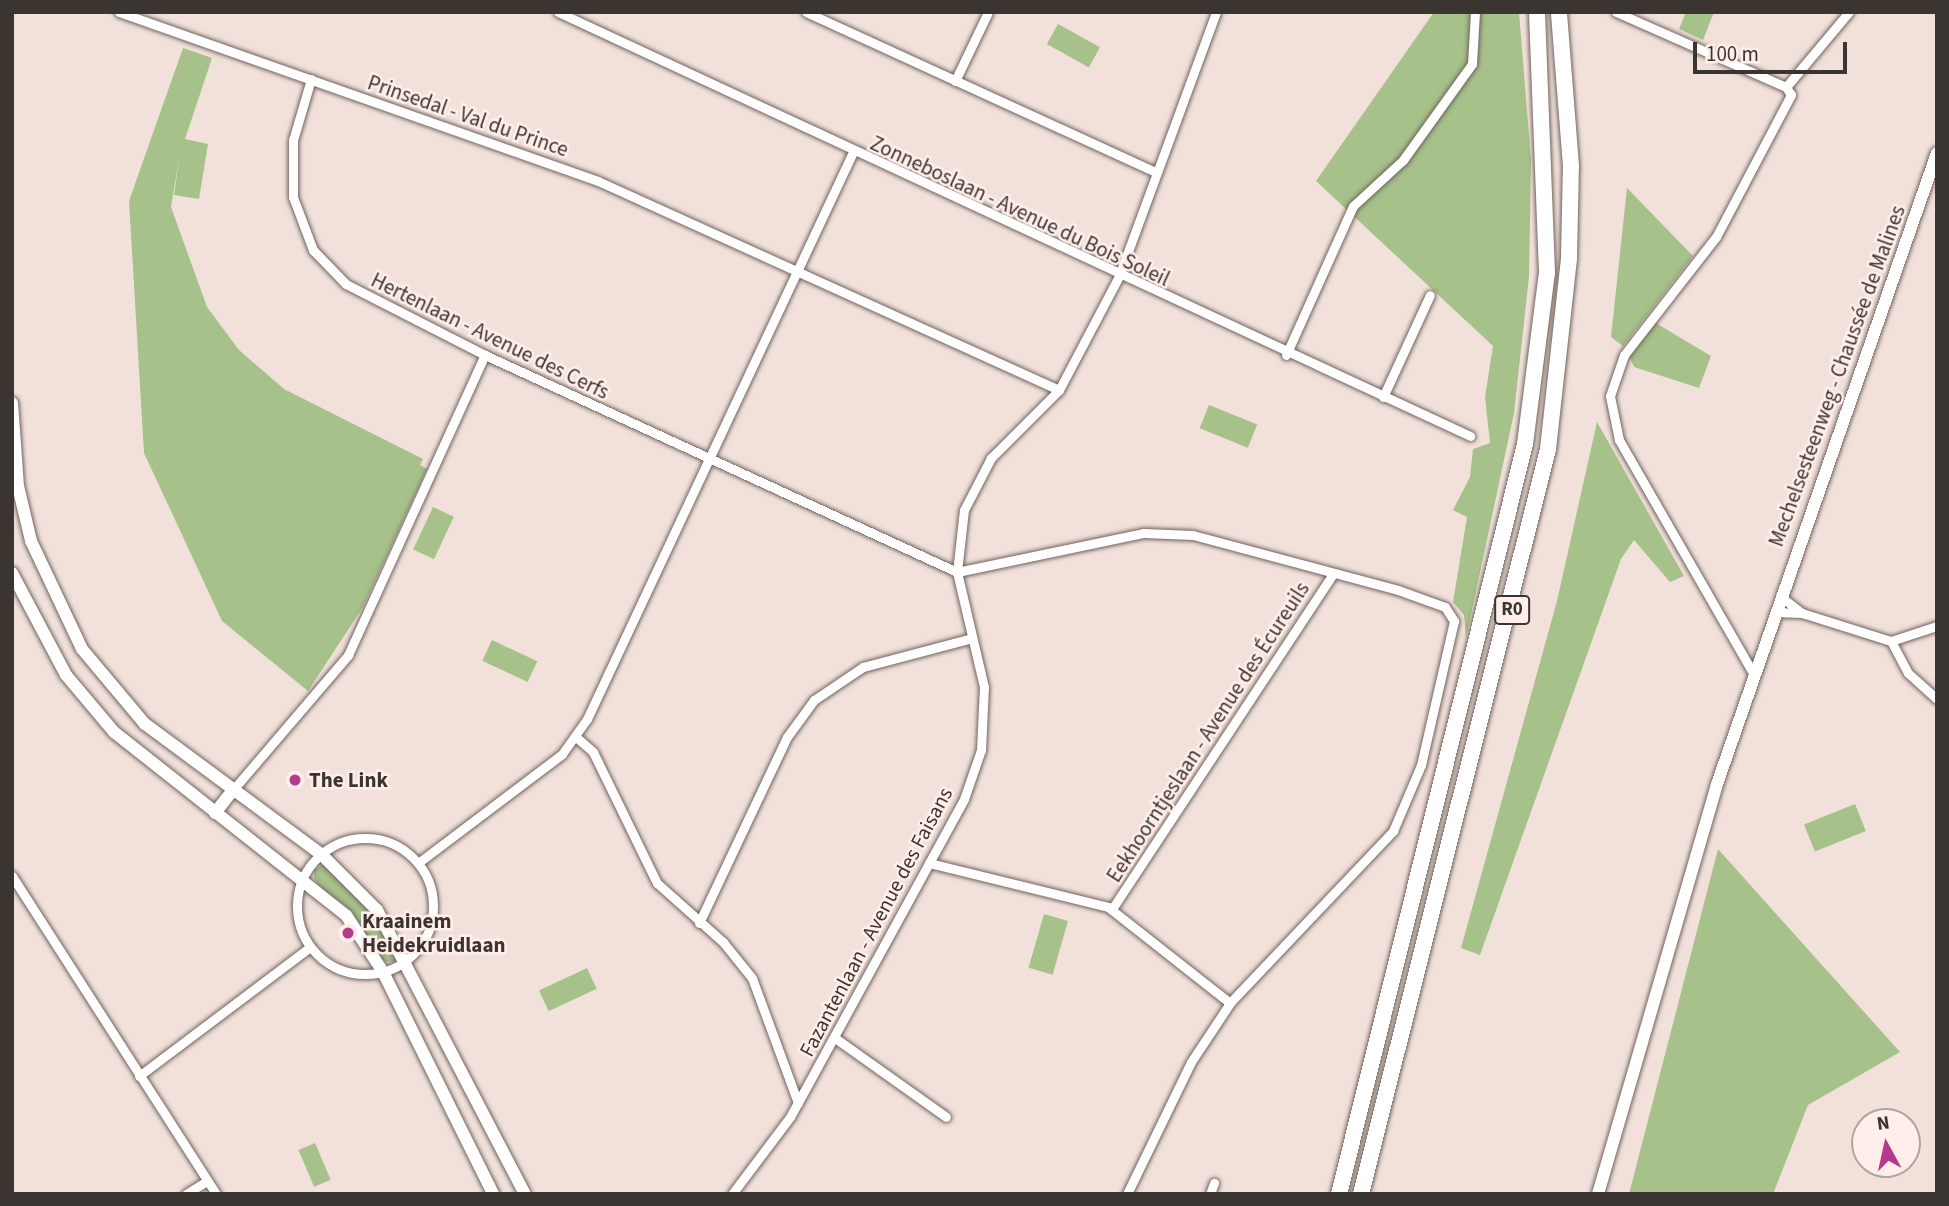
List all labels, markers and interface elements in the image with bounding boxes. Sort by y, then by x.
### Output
scale bar [1697,28,1851,72]
text: 100 m [1706,39,1759,69]
street label: Prinsedal - Val du Prince [364,70,572,162]
street label: Zonneboslaan - Avenue du Bois Soleil [866,130,1174,292]
street label: Mechelsesteenweg - Chaussée de Malines [1763,202,1911,550]
street label: Hertenlaan - Avenue des Cerfs [367,267,613,405]
street label: Eekhoorntjeslaan - Avenue des Écureuils [1101,577,1315,887]
road number: R0 [1493,594,1531,625]
place label: The Link [309,767,388,793]
marker: The Link [287,772,303,788]
street label: Fazantenlaan - Avenue des Faisans [794,783,958,1061]
place label: Kraainem Heidekruidlaan [362,908,506,958]
marker: Kraainem Heidekruidlaan [340,925,356,941]
north arrow [1851,1108,1921,1178]
text: N [1875,1109,1891,1138]

